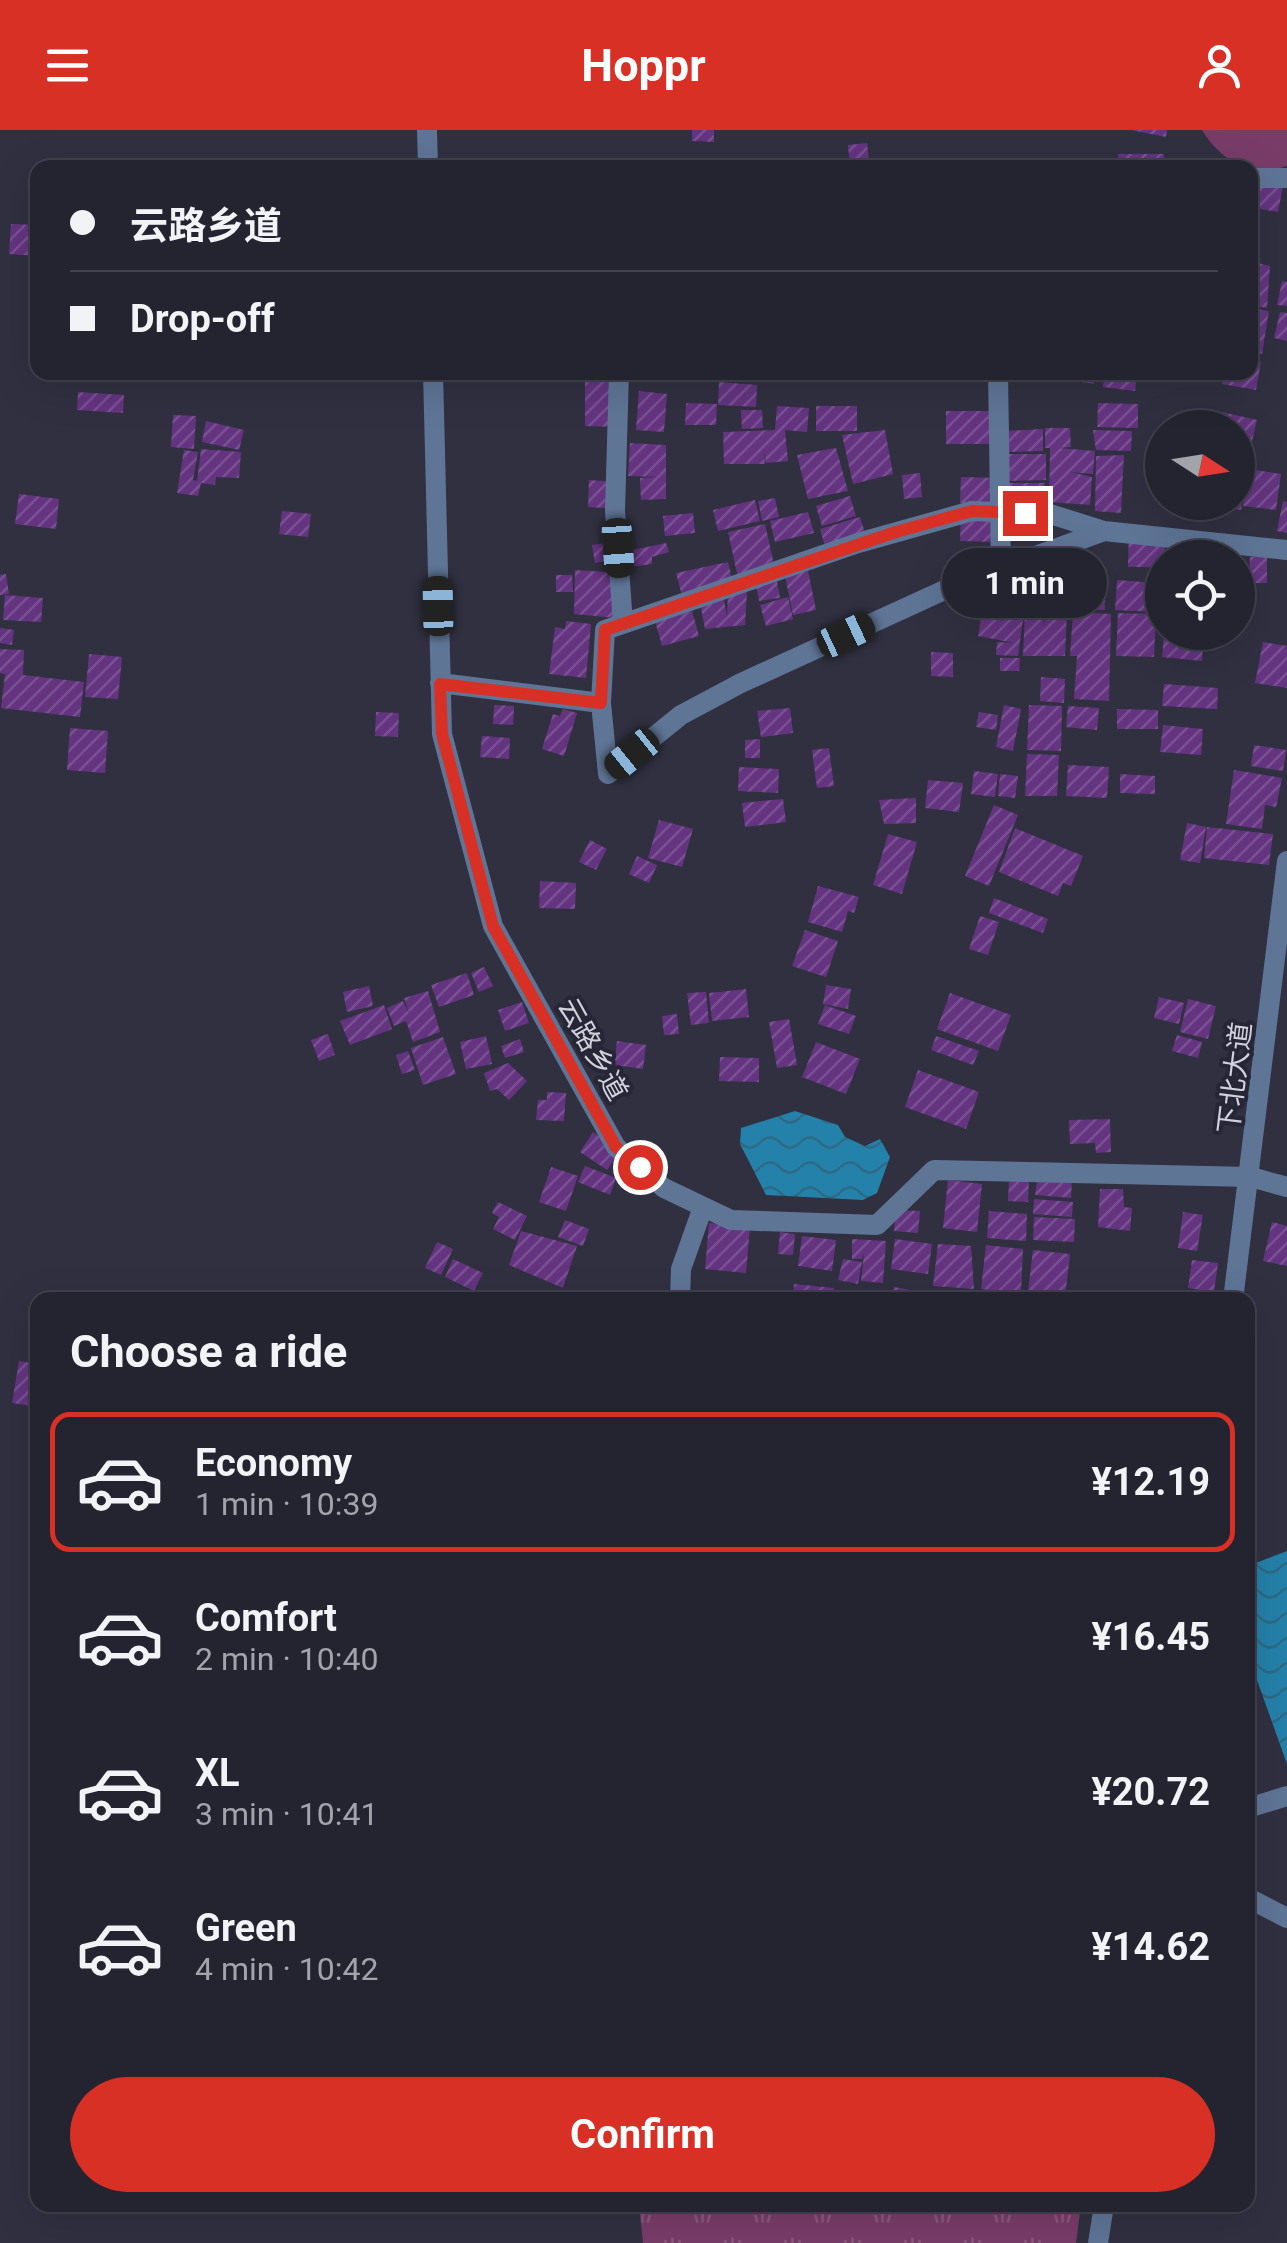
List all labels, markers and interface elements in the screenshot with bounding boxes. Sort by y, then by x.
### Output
icon: menu [40,38,95,93]
icon: person [1192,38,1247,93]
text: Hoppr [581,39,706,92]
text: 云路乡道 [130,204,282,248]
text: Drop-off [130,297,275,341]
north arrow [1145,410,1255,520]
map controls [1145,410,1255,650]
route end [1003,491,1048,536]
car [601,517,635,579]
button: locate [1145,540,1255,650]
callout: 1 min [942,548,1108,618]
text: 1 min [984,564,1065,602]
car [422,576,454,636]
car [812,609,880,661]
car [599,723,665,785]
street label: 云路乡道 [551,992,635,1106]
street label: 下北大道 [1212,1020,1258,1136]
route start [618,1145,663,1190]
text: Choose a ride [70,1325,347,1378]
icon: car [75,1437,165,1527]
text: Economy [195,1441,352,1485]
text: ¥12.19 [1091,1460,1210,1504]
text: 1 min · 10:39 [195,1485,378,1523]
icon: car [75,1592,165,1682]
text: Comfort [195,1596,337,1640]
text: ¥16.45 [1091,1615,1210,1659]
text: 2 min · 10:40 [195,1640,378,1678]
icon: car [75,1747,165,1837]
text: XL [195,1751,240,1795]
text: ¥20.72 [1091,1770,1210,1814]
text: 3 min · 10:41 [195,1795,378,1833]
icon: car [75,1902,165,1992]
text: Green [195,1906,297,1950]
text: ¥14.62 [1091,1925,1210,1969]
text: 4 min · 10:42 [195,1950,378,1988]
button: Confirm [70,2077,1215,2192]

